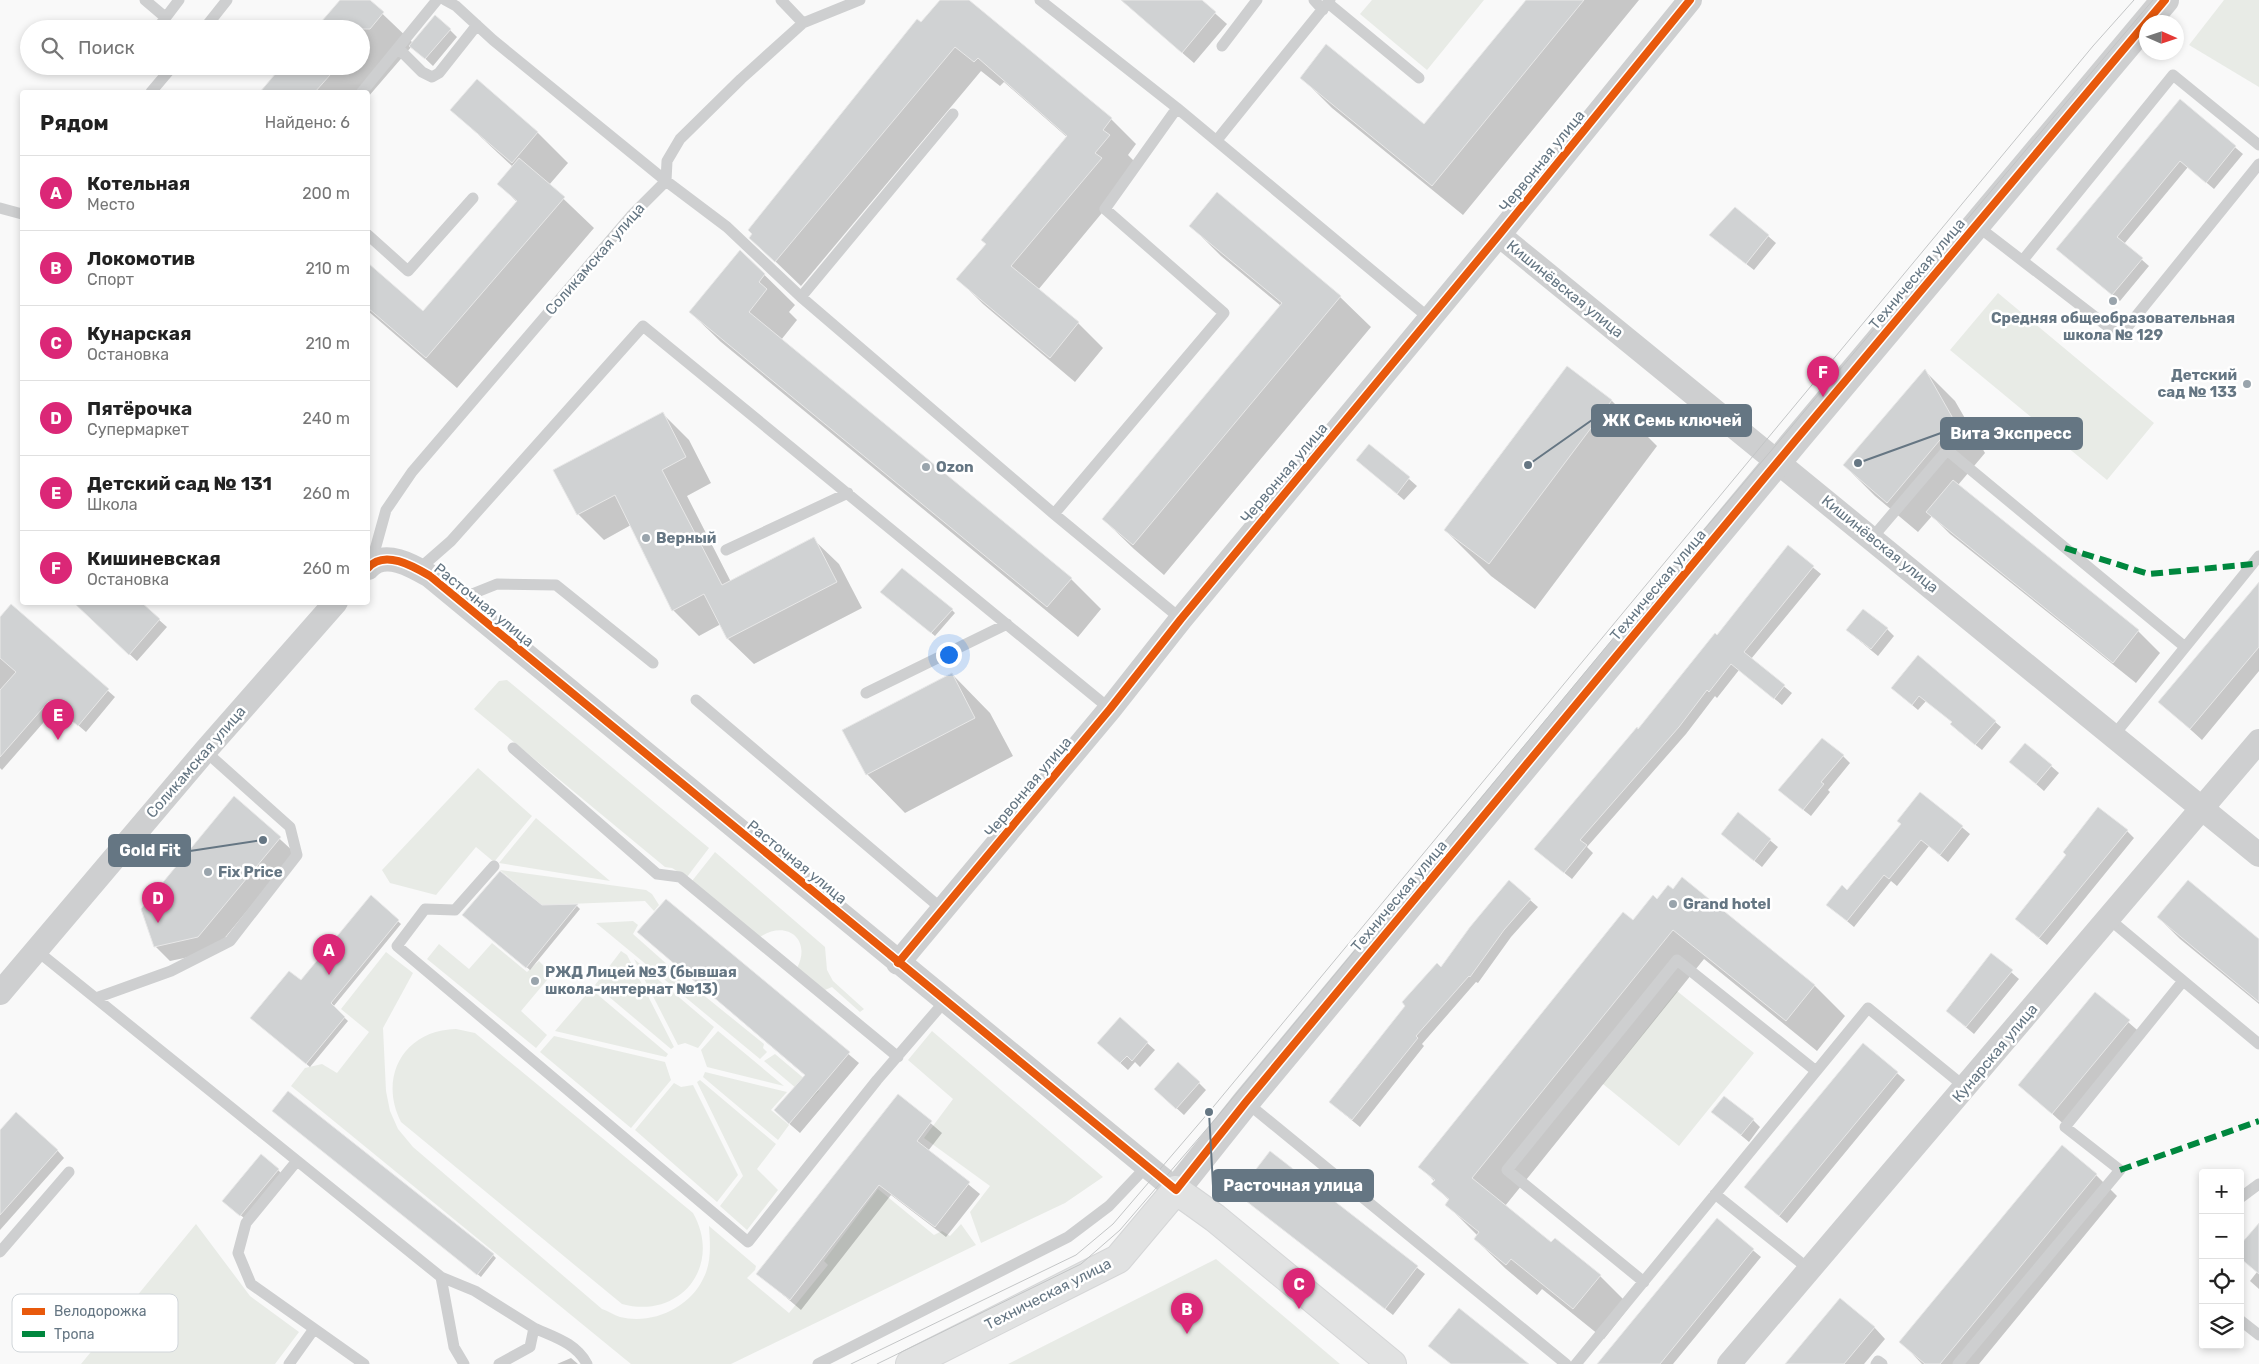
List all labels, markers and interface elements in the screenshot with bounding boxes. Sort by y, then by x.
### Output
north arrow [2139,15,2184,60]
search box [20,20,370,75]
icon: search [38,34,66,62]
text: Поиск [78,36,135,59]
street label: Червонная улица [1495,106,1589,216]
text: Рядом [40,110,109,135]
text: Найдено: 6 [265,113,350,132]
text: Котельная [87,172,190,195]
text: A [50,184,62,203]
text: 200 m [302,184,350,203]
text: Место [87,195,135,214]
street label: Соликамская улица [541,199,649,319]
street label: Техническая улица [1865,215,1969,333]
street label: Кишинёвская улица [1503,236,1627,342]
text: Локомотив [87,247,195,270]
text: B [50,259,62,278]
text: 210 m [305,259,350,278]
text: Спорт [87,270,134,289]
marker: Средняя общеобразовательная школа № 129 [2107,295,2119,307]
place label: Средняя общеобразовательная школа № 129 [1991,309,2235,344]
text: Кунарская [87,322,191,345]
text: C [50,334,62,353]
text: 210 m [305,334,350,353]
text: Остановка [87,345,169,364]
pin: F [1807,356,1839,397]
place label: Детский сад № 133 [2158,366,2237,401]
marker: Детский сад № 133 [2241,378,2253,390]
text: Пятёрочка [87,397,192,420]
callout: ЖК Семь ключей [1592,405,1751,436]
text: D [50,409,62,428]
text: 240 m [303,409,350,428]
text: ЖК Семь ключей [1602,411,1742,430]
callout: Вита Экспресс [1941,418,2082,449]
street label: Червонная улица [1237,419,1331,527]
text: Супермаркет [87,420,189,439]
text: Вита Экспресс [1950,424,2072,443]
place label: Ozon [936,458,974,476]
marker: Ozon [920,461,932,473]
text: Детский сад № 131 [87,472,272,495]
text: E [51,484,61,503]
text: 260 m [303,484,350,503]
street label: Кишинёвская улица [1818,491,1942,597]
text: Школа [87,495,138,514]
street label: Техническая улица [1606,526,1710,644]
place label: Верный [656,529,716,547]
marker: Верный [640,532,652,544]
text: Кишиневская [87,547,221,570]
text: F [51,559,61,578]
text: 260 m [303,559,350,578]
street label: Расточная улица [430,559,538,651]
text: Остановка [87,570,169,589]
your location [936,642,962,668]
pin: E [42,699,74,740]
street label: Соликамская улица [142,702,250,822]
street label: Червонная улица [981,733,1075,841]
street label: Расточная улица [743,816,851,908]
callout: Gold Fit [109,835,190,866]
street label: Техническая улица [1347,837,1451,955]
text: Gold Fit [119,841,181,860]
place label: Fix Price [218,863,283,881]
marker: Fix Price [202,866,214,878]
pin: D [142,882,174,923]
place label: Grand hotel [1683,895,1771,913]
marker: Grand hotel [1667,898,1679,910]
pin: A [313,934,345,975]
place label: РЖД Лицей №3 (бывшая школа-интернат №13) [545,963,737,998]
marker: РЖД Лицей №3 (бывшая школа-интернат №13) [529,975,541,987]
street label: Кунарская улица [1949,1000,2041,1106]
map controls [2199,1169,2244,1349]
button: + [2199,1169,2244,1214]
callout: Расточная улица [1213,1170,1373,1201]
text: Расточная улица [1223,1176,1363,1195]
button: − [2199,1214,2244,1259]
street label: Техническая улица [982,1254,1114,1334]
button: locate [2199,1259,2244,1304]
pin: C [1283,1268,1315,1309]
pin: B [1171,1293,1203,1334]
legend [12,1294,178,1352]
text: Велодорожка [54,1303,147,1320]
button: layers [2199,1304,2244,1349]
text: Тропа [54,1326,95,1343]

